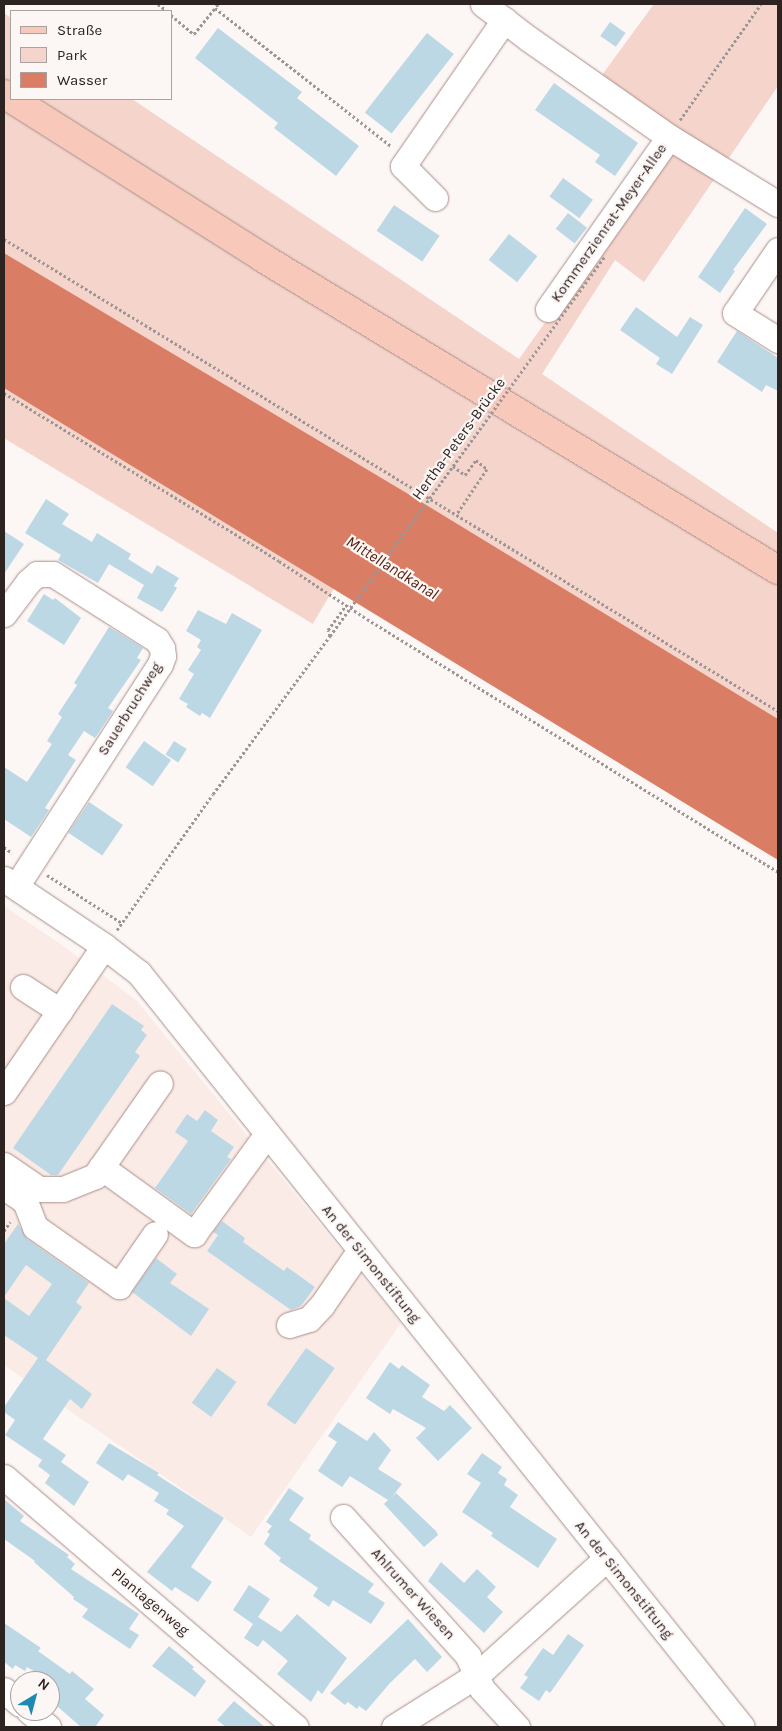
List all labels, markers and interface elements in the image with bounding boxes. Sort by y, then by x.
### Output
legend [10,10,172,100]
text: Straße [57,21,102,39]
text: Park [57,46,87,64]
text: Wasser [57,71,107,89]
street label: Kommerzienrat-Meyer-Allee [547,140,671,306]
street label: Hertha-Peters-Brücke [409,374,509,504]
water label: Mittellandkanal [342,532,442,604]
street label: Sauerbruchweg [94,659,166,759]
street label: An der Simonstiftung [318,1201,424,1327]
street label: An der Simonstiftung [571,1517,677,1643]
street label: Ahlrumer Wiesen [367,1544,459,1644]
street label: Plantagenweg [107,1564,193,1640]
north arrow [10,1671,60,1721]
text: N [35,1675,53,1694]

